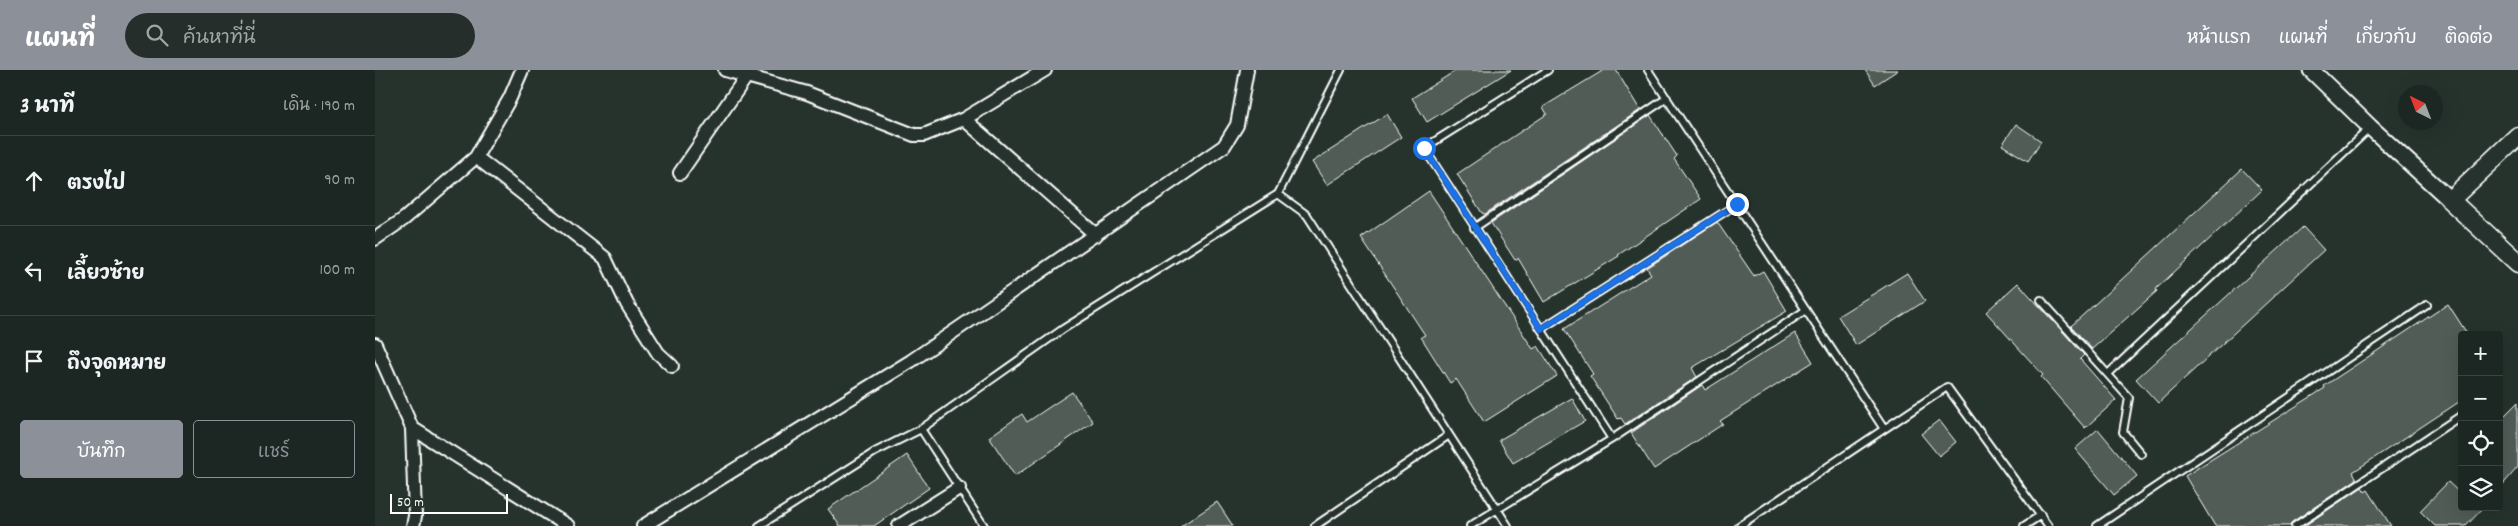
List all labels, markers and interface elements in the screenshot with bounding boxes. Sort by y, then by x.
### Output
search box [125,13,475,58]
icon: search [143,21,171,49]
text: แผนที่ [25,24,95,58]
text: ค้นหาที่นี่ [183,26,256,53]
text: หน้าแรก [2187,27,2251,52]
text: แผนที่ [2279,27,2327,52]
text: เกี่ยวกับ [2355,27,2417,52]
text: ติดต่อ [2445,27,2493,52]
north arrow [2398,85,2443,130]
text: 3 นาที [20,93,75,123]
text: เดิน · 190 m [283,95,355,118]
route start [1413,137,1436,160]
icon: ahead [20,167,48,195]
text: 90 m [324,169,355,192]
text: ตรงไป [67,172,125,199]
route end [1726,193,1749,216]
icon: left [20,257,48,285]
text: 100 m [319,259,355,282]
text: เลี้ยวซ้าย [67,262,144,289]
map controls [2458,331,2503,511]
button: + [2458,331,2503,376]
icon: arrive [20,347,48,375]
text: ถึงจุดหมาย [67,352,166,379]
button: − [2458,376,2503,421]
button: บันทึก [20,420,183,478]
button: แชร์ [193,420,355,478]
button: locate [2458,421,2503,466]
button: layers [2458,466,2503,511]
scale bar [390,491,507,514]
text: 50 m [397,493,424,513]

